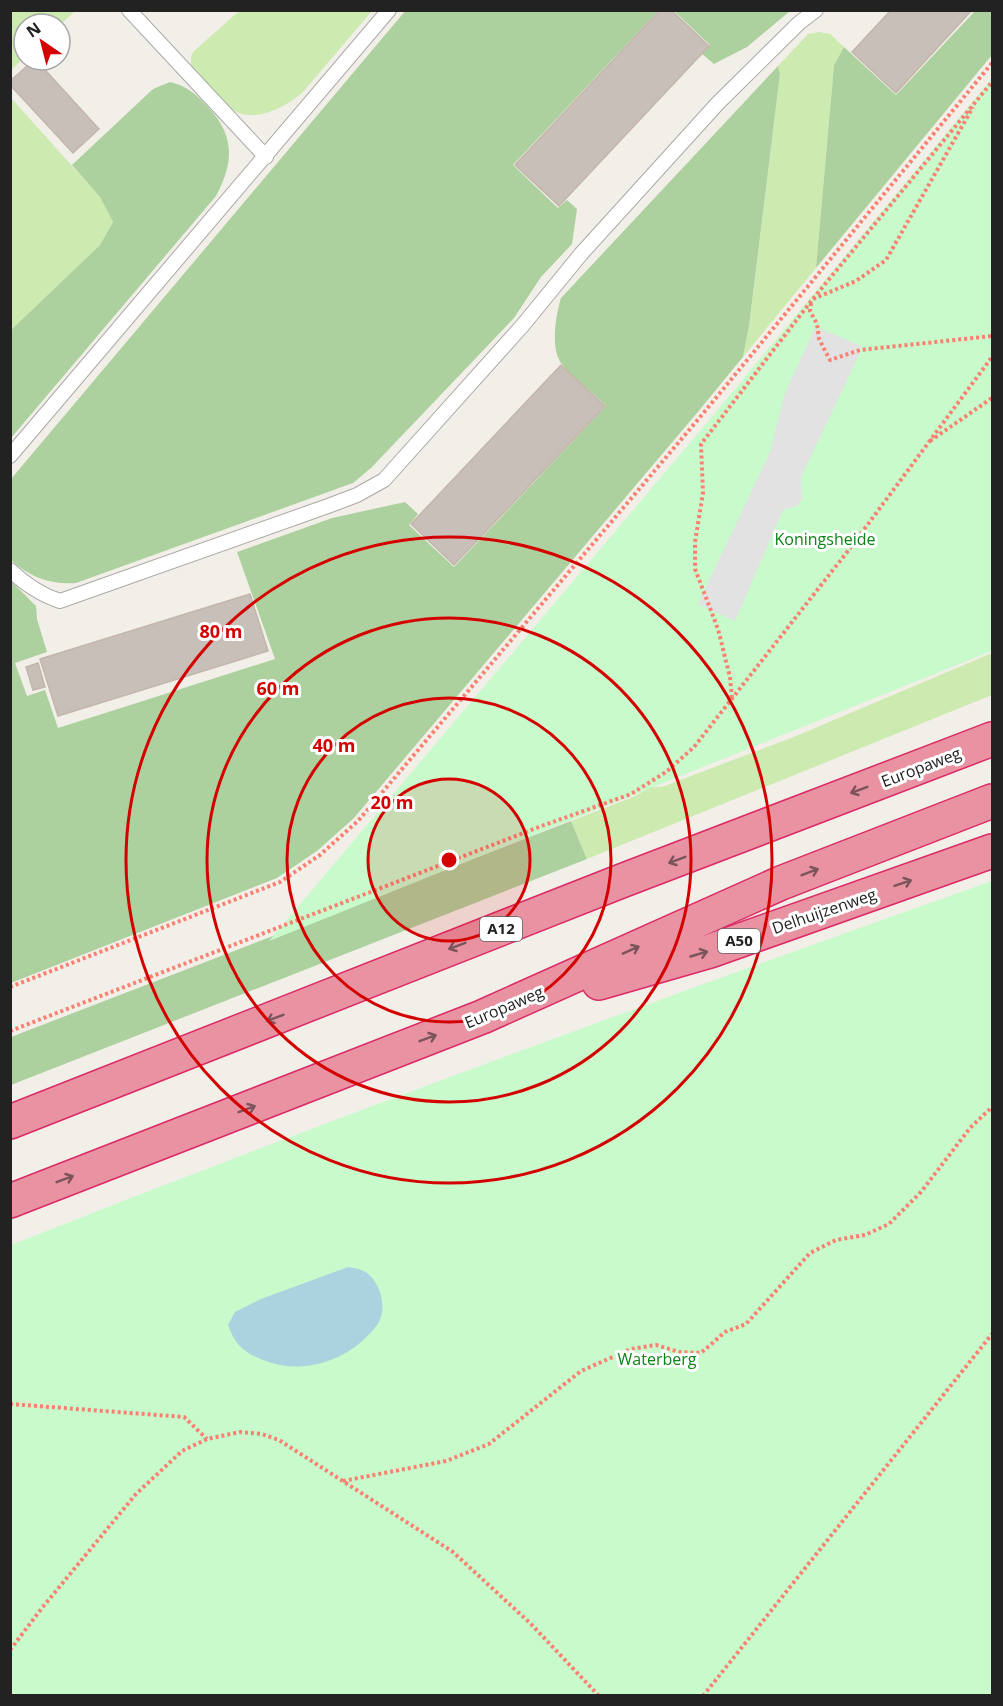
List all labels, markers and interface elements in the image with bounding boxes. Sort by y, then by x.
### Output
north arrow [12,12,72,72]
text: N [22,17,45,42]
park label: Koningsheide [774,528,876,550]
text: 80 m [200,619,242,643]
text: 60 m [257,676,299,700]
text: 40 m [313,733,355,757]
street label: Europaweg [878,742,964,792]
one-way arrow [851,786,869,797]
text: 20 m [371,790,413,814]
centre of rings [439,850,459,870]
one-way arrow [668,855,687,866]
one-way arrow [800,866,818,877]
one-way arrow [893,876,912,887]
street label: Delhuijzenweg [769,883,879,939]
road number: A12 [480,917,522,941]
road number: A50 [718,929,760,953]
one-way arrow [448,941,466,952]
one-way arrow [622,944,640,956]
one-way arrow [690,948,709,959]
street label: Europaweg [461,980,547,1033]
one-way arrow [266,1013,285,1024]
one-way arrow [419,1032,437,1043]
one-way arrow [237,1102,256,1113]
one-way arrow [55,1173,74,1184]
park label: Waterberg [618,1348,697,1370]

